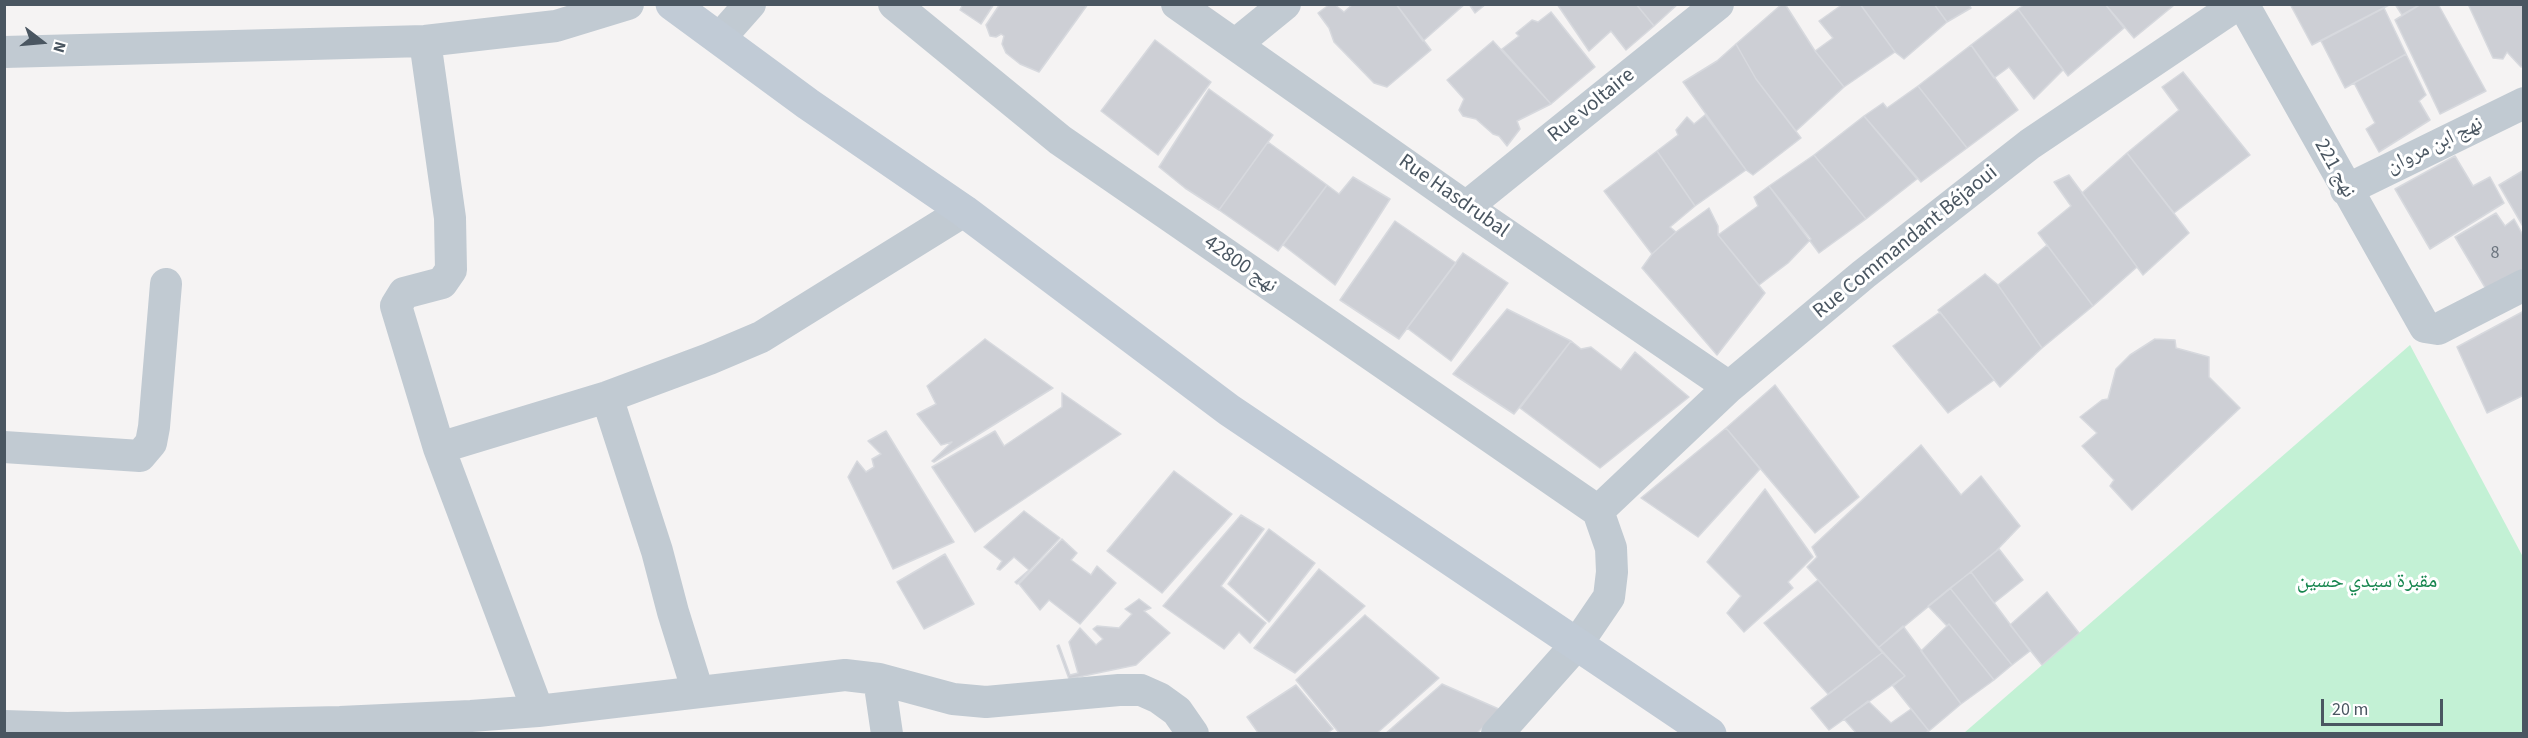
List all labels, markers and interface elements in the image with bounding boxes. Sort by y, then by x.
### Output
north arrow [12,12,72,72]
text: N [47,39,71,55]
street label: Rue voltaire [1544,63,1640,149]
street label: نهج ابن مروان [2383,112,2487,180]
street label: نهج 221 [2308,135,2360,203]
street label: Rue Hasdrubal [1393,150,1513,244]
street label: Rue Commandant Béjaoui [1809,161,2003,325]
street label: نهج 42800 [1198,231,1282,299]
house number: 8 [2491,243,2499,265]
park label: مقبرة سيدي حسين [2297,569,2437,595]
scale bar [2324,687,2446,725]
text: 20 m [2332,697,2368,722]

